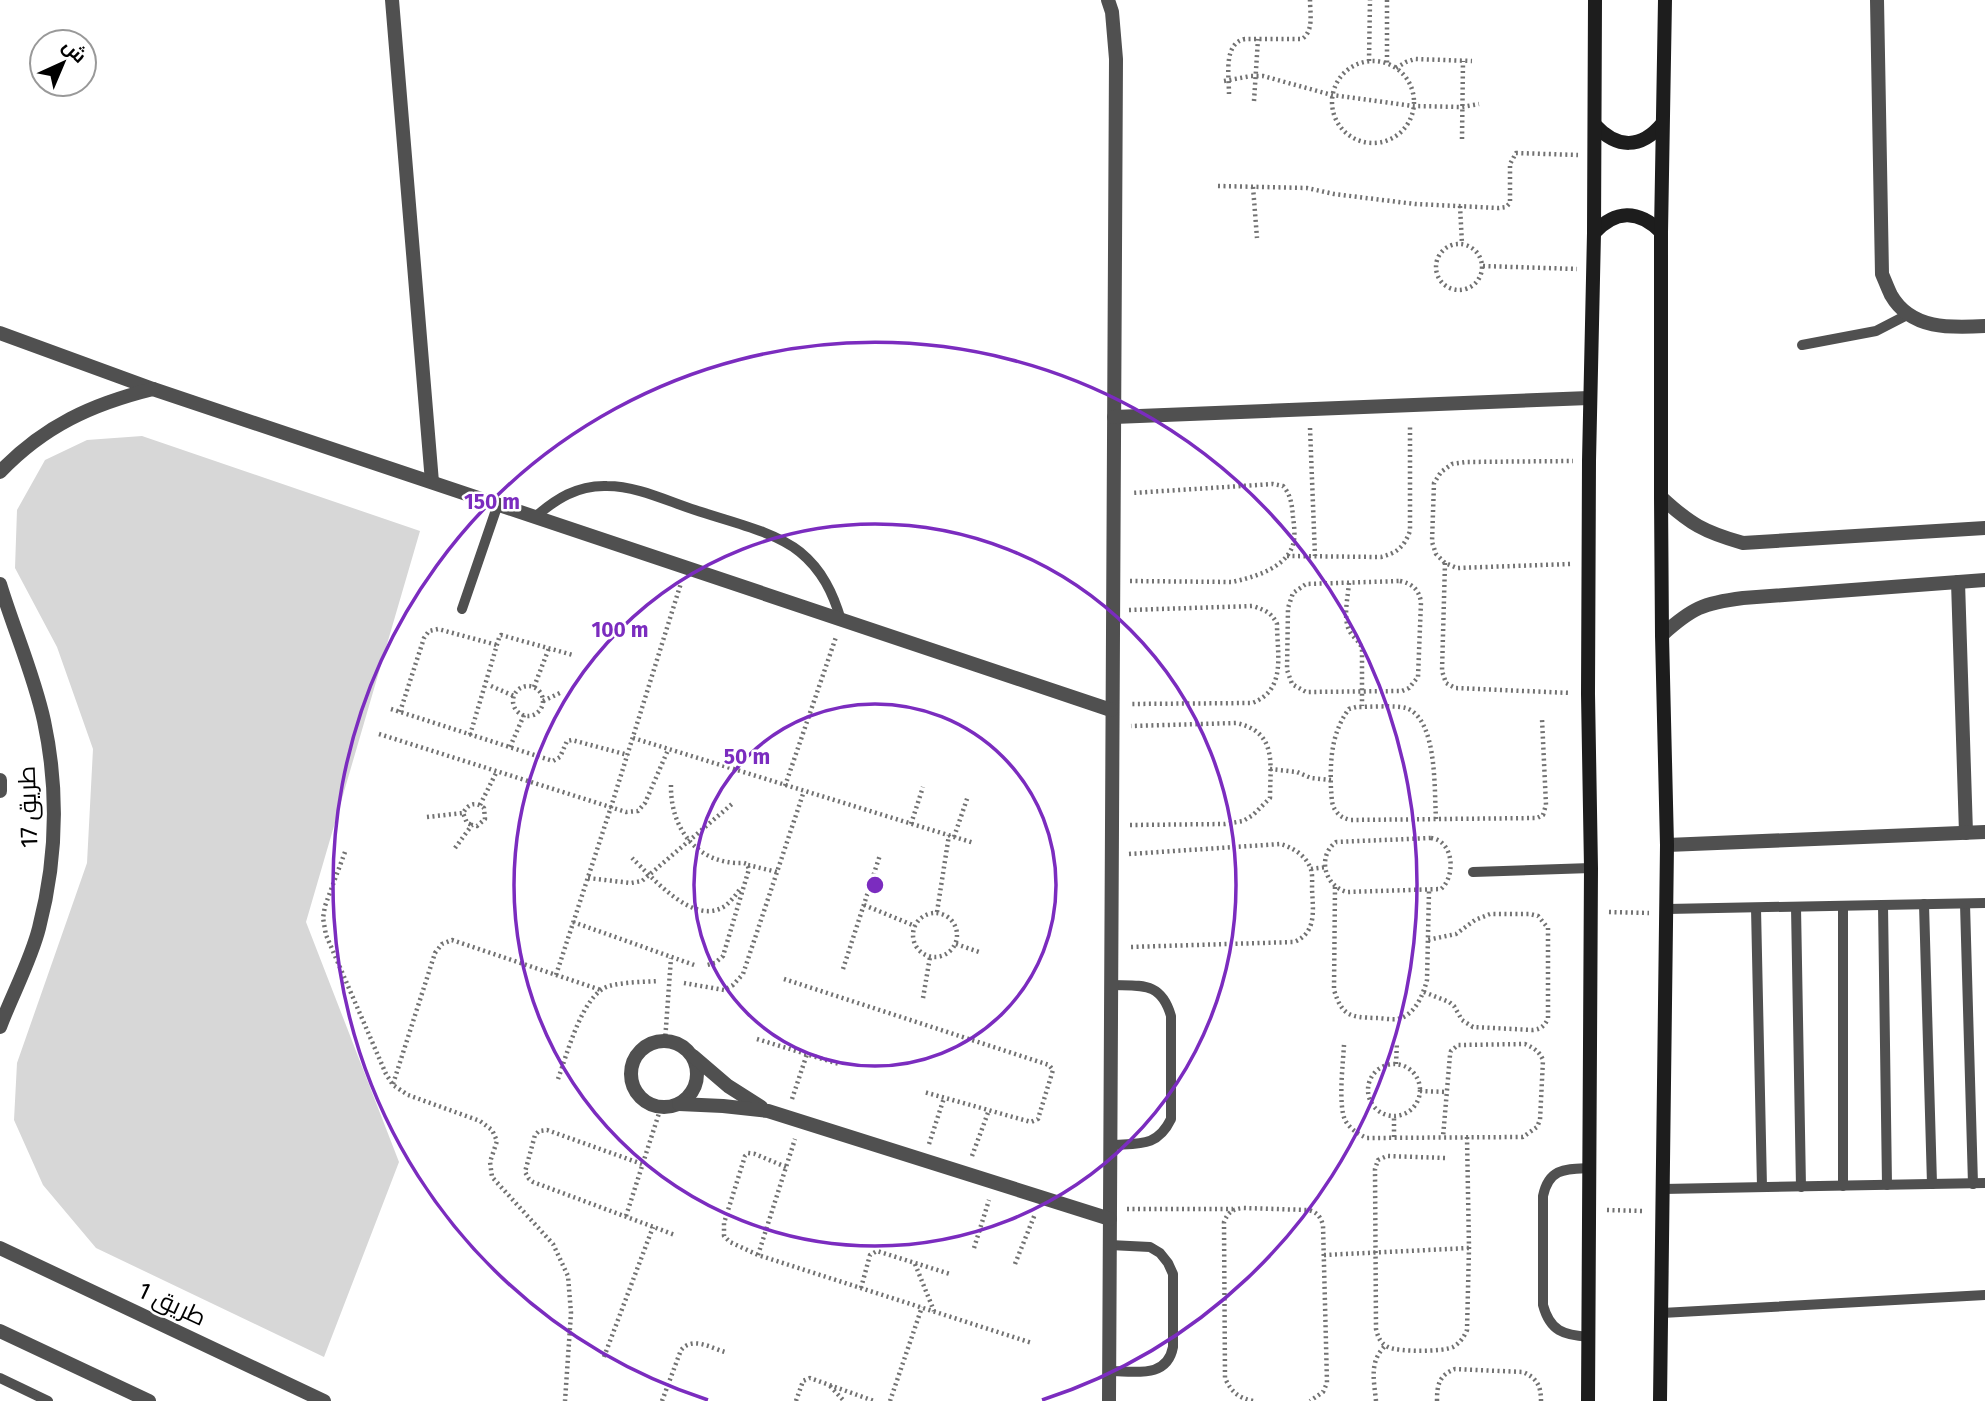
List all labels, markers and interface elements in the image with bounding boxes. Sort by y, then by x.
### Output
north arrow [28,28,98,98]
text: ش [58,34,91,68]
text: 150 m [464,489,520,515]
text: 100 m [591,617,649,643]
text: 50 m [724,744,770,770]
street label: طريق 17 [13,765,44,849]
centre of rings [863,873,887,897]
street label: طريق 1 [133,1276,210,1333]

